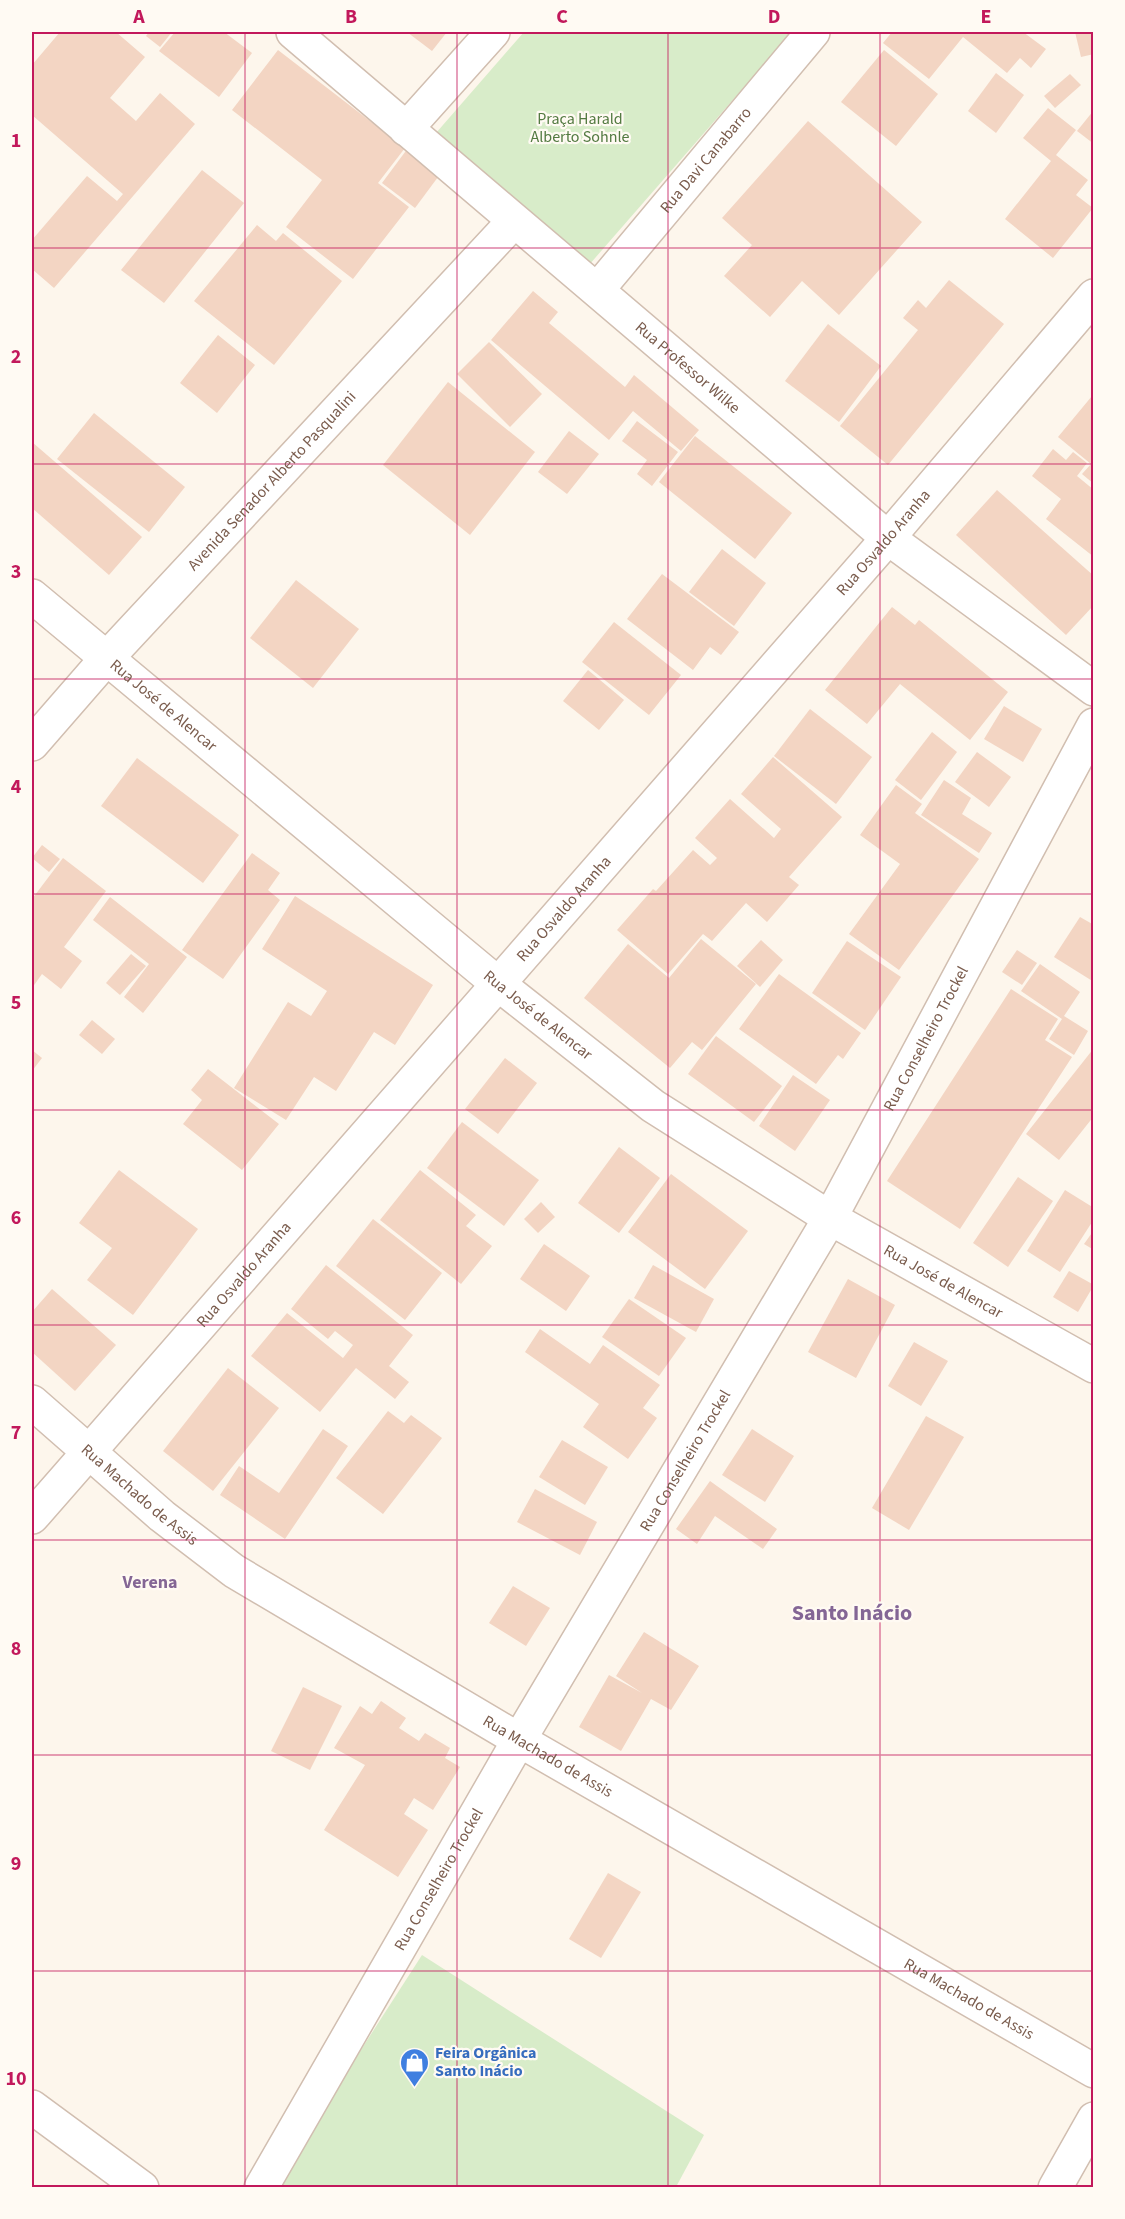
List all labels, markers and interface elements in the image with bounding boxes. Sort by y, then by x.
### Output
text: A [132,3,145,31]
text: B [345,3,357,31]
text: C [556,3,568,31]
text: D [768,3,780,31]
text: E [981,3,991,31]
street label: Rua Davi Canabarro [655,102,757,218]
park label: Praça Harald Alberto Sohnle [531,108,629,148]
text: 1 [11,127,21,155]
street label: Rua Professor Wilke [630,317,745,419]
text: 2 [11,343,21,371]
street label: Avenida Senador Alberto Pasqualini [183,386,361,576]
street label: Rua Osvaldo Aranha [831,485,936,601]
text: 3 [11,558,21,586]
street label: Rua José de Alencar [105,654,222,757]
text: 4 [11,773,22,801]
street label: Rua Osvaldo Aranha [511,851,616,966]
street label: Rua Conselheiro Trockel [878,962,974,1115]
street label: Rua José de Alencar [479,965,597,1065]
text: 5 [11,989,21,1017]
text: 6 [11,1204,21,1232]
street label: Rua Osvaldo Aranha [192,1217,296,1332]
street label: Rua José de Alencar [880,1239,1007,1324]
street label: Rua Conselheiro Trockel [635,1386,736,1536]
text: 7 [11,1419,21,1447]
street label: Rua Machado de Assis [76,1439,203,1551]
district label: Verena [121,1570,178,1595]
district label: Santo Inácio [792,1597,912,1629]
text: 8 [11,1635,21,1663]
street label: Rua Machado de Assis [479,1710,617,1803]
street label: Rua Conselheiro Trockel [389,1804,488,1955]
text: 9 [11,1850,21,1878]
street label: Rua Machado de Assis [900,1953,1038,2045]
place label: Feira Orgânica Santo Inácio [435,2042,537,2082]
shop icon: Feira Orgânica Santo Inácio [398,2046,430,2088]
text: 10 [5,2065,27,2093]

